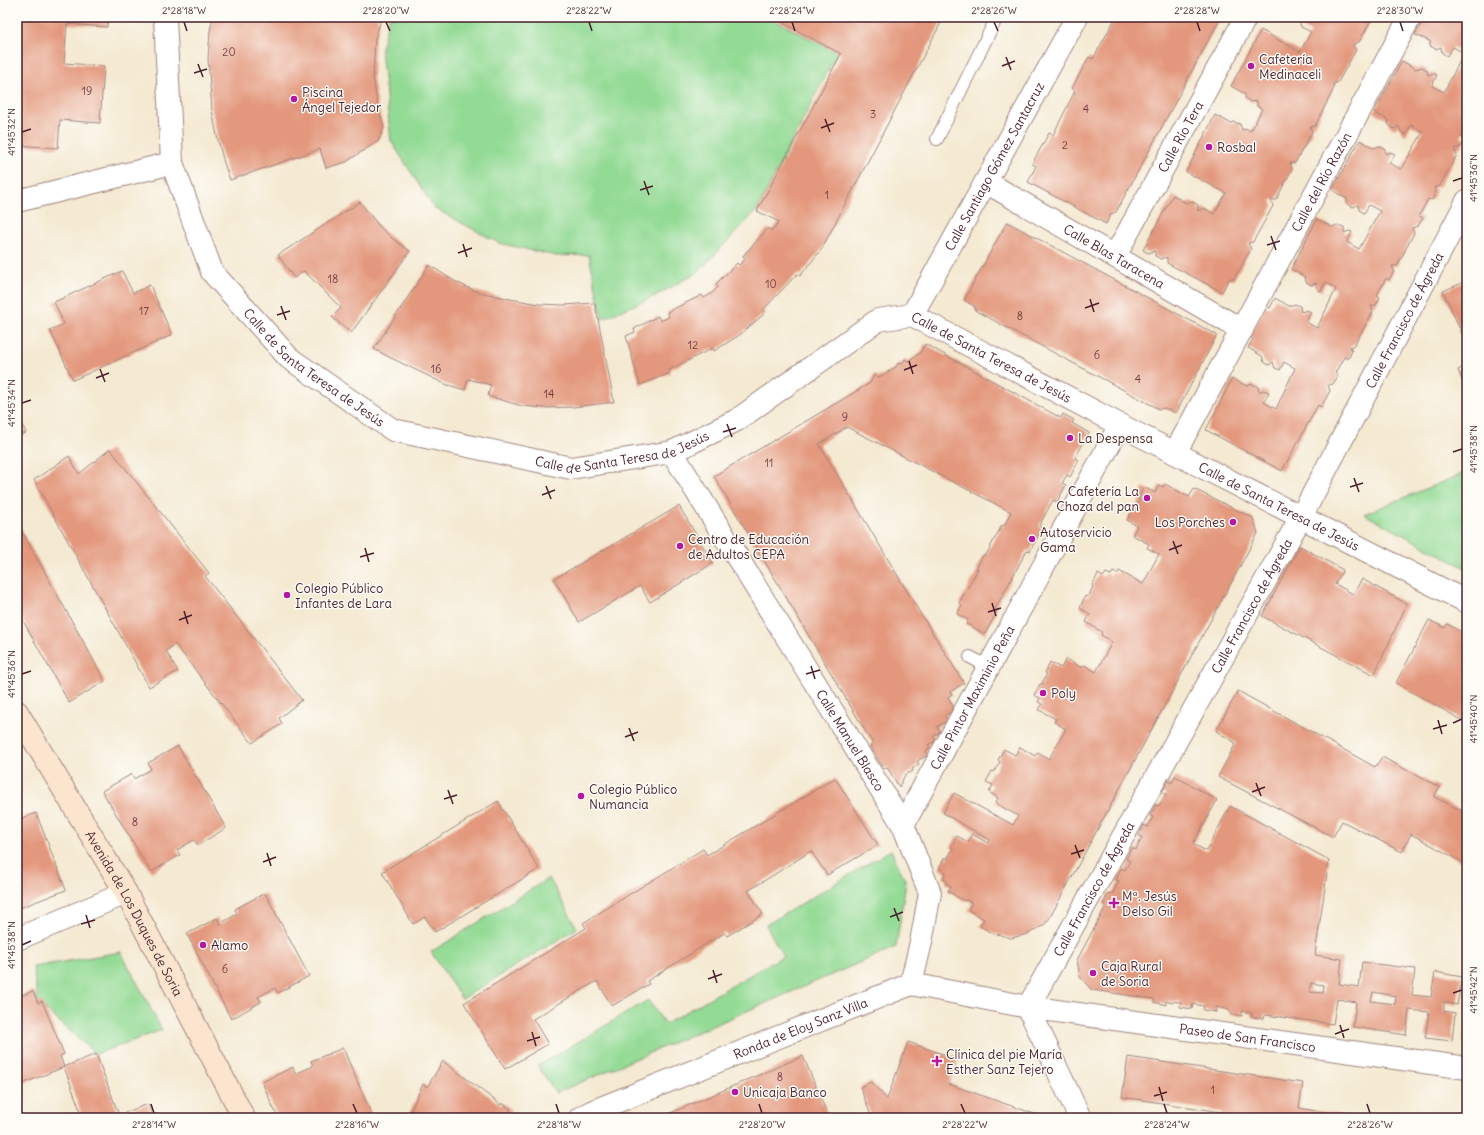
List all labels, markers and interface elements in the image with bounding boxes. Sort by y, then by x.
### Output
text: 2°28'18"W [162,4,206,17]
text: 2°28'20"W [363,4,409,17]
text: 2°28'22"W [566,4,612,17]
text: 2°28'24"W [769,4,815,17]
text: 2°28'26"W [971,4,1017,17]
text: 2°28'28"W [1174,4,1220,17]
text: 2°28'30"W [1377,4,1423,17]
house number: 20 [222,45,236,59]
place label: Cafetería Medinaceli [1259,51,1321,83]
marker: Cafetería Medinaceli [1246,61,1256,71]
street label: Calle Santiago Gómez Santacruz [941,79,1048,254]
house number: 19 [82,84,92,98]
place label: Piscina Ángel Tejedor [302,84,382,116]
marker: Piscina Ángel Tejedor [289,94,299,104]
street label: Calle Río Tera [1154,98,1207,175]
house number: 4 [1083,102,1089,116]
house number: 3 [870,107,876,121]
text: 41°45'32"N [5,108,18,156]
street label: Calle del Río Razón [1287,129,1355,235]
house number: 2 [1062,138,1068,152]
place label: Rosbal [1217,139,1256,156]
marker: Rosbal [1204,142,1214,152]
text: 41°45'36"N [1467,154,1480,202]
house number: 1 [825,188,829,202]
street label: Calle Blas Taracena [1060,220,1168,292]
street label: Calle Francisco de Ágreda [1362,249,1447,391]
house number: 18 [328,272,338,286]
house number: 10 [765,277,777,291]
house number: 17 [139,304,149,318]
street label: Calle de Santa Teresa de Jesús [240,305,388,430]
street label: Calle de Santa Teresa de Jesús [908,308,1074,406]
house number: 8 [1017,309,1023,323]
house number: 12 [688,338,698,352]
house number: 6 [1094,348,1100,362]
house number: 16 [431,362,441,376]
house number: 4 [1135,372,1141,386]
text: 41°45'34"N [5,379,18,427]
house number: 14 [544,387,554,401]
house number: 9 [842,410,848,424]
text: 41°45'38"N [1467,425,1480,473]
street label: Calle de Santa Teresa de Jesús [533,427,712,477]
place label: La Despensa [1078,430,1153,447]
marker: La Despensa [1065,433,1075,443]
house number: 11 [765,456,773,470]
street label: Calle de Santa Teresa de Jesús [1196,458,1363,554]
place label: Cafetería La Choza del pan [1056,483,1139,515]
marker: Cafetería La Choza del pan [1142,493,1152,503]
place label: Los Porches [1155,514,1225,531]
marker: Los Porches [1228,517,1238,527]
place label: Autoservicio Gama [1040,524,1112,556]
place label: Centro de Educación de Adultos CEPA [688,531,810,563]
marker: Autoservicio Gama [1027,534,1037,544]
street label: Calle Francisco de Ágreda [1207,536,1296,676]
marker: Centro de Educación de Adultos CEPA [675,541,685,551]
place label: Colegio Público Infantes de Lara [295,580,392,612]
marker: Colegio Público Infantes de Lara [282,590,292,600]
street label: Calle Pintor Maximinio Peña [926,622,1018,773]
text: 41°45'36"N [5,650,18,698]
place label: Poly [1051,685,1076,702]
street label: Calle Manuel Blasco [813,686,888,794]
marker: Poly [1038,688,1048,698]
text: 41°45'40"N [1467,695,1480,743]
place label: Colegio Público Numancia [589,781,677,813]
marker: Colegio Público Numancia [576,791,586,801]
house number: 8 [132,815,138,829]
street label: Calle Francisco de Ágreda [1049,819,1138,959]
street label: Avenida de Los Duques de Soria [82,827,187,999]
place label: Mª. Jesús Delso Gil [1122,888,1177,920]
marker: Mª. Jesús Delso Gil [1109,898,1119,908]
text: 41°45'38"N [5,921,18,969]
place label: Alamo [211,937,248,954]
marker: Alamo [198,940,208,950]
place label: Caja Rural de Soria [1101,958,1162,990]
house number: 6 [222,962,228,976]
text: 41°45'42"N [1467,966,1480,1014]
marker: Caja Rural de Soria [1088,968,1098,978]
street label: Ronda de Eloy Sanz Villa [731,994,870,1063]
street label: Paseo de San Francisco [1178,1020,1317,1055]
place label: Clínica del pie María Esther Sanz Tejero [946,1046,1062,1078]
marker: Clínica del pie María Esther Sanz Tejero [931,1055,943,1067]
house number: 8 [777,1070,783,1084]
house number: 1 [1211,1083,1215,1097]
place label: Unicaja Banco [743,1084,827,1101]
marker: Unicaja Banco [730,1087,740,1097]
text: 2°28'14"W [132,1118,176,1131]
text: 2°28'16"W [335,1118,379,1131]
text: 2°28'18"W [537,1118,581,1131]
text: 2°28'20"W [739,1118,785,1131]
text: 2°28'22"W [942,1118,988,1131]
text: 2°28'24"W [1144,1118,1190,1131]
text: 2°28'26"W [1347,1118,1393,1131]

